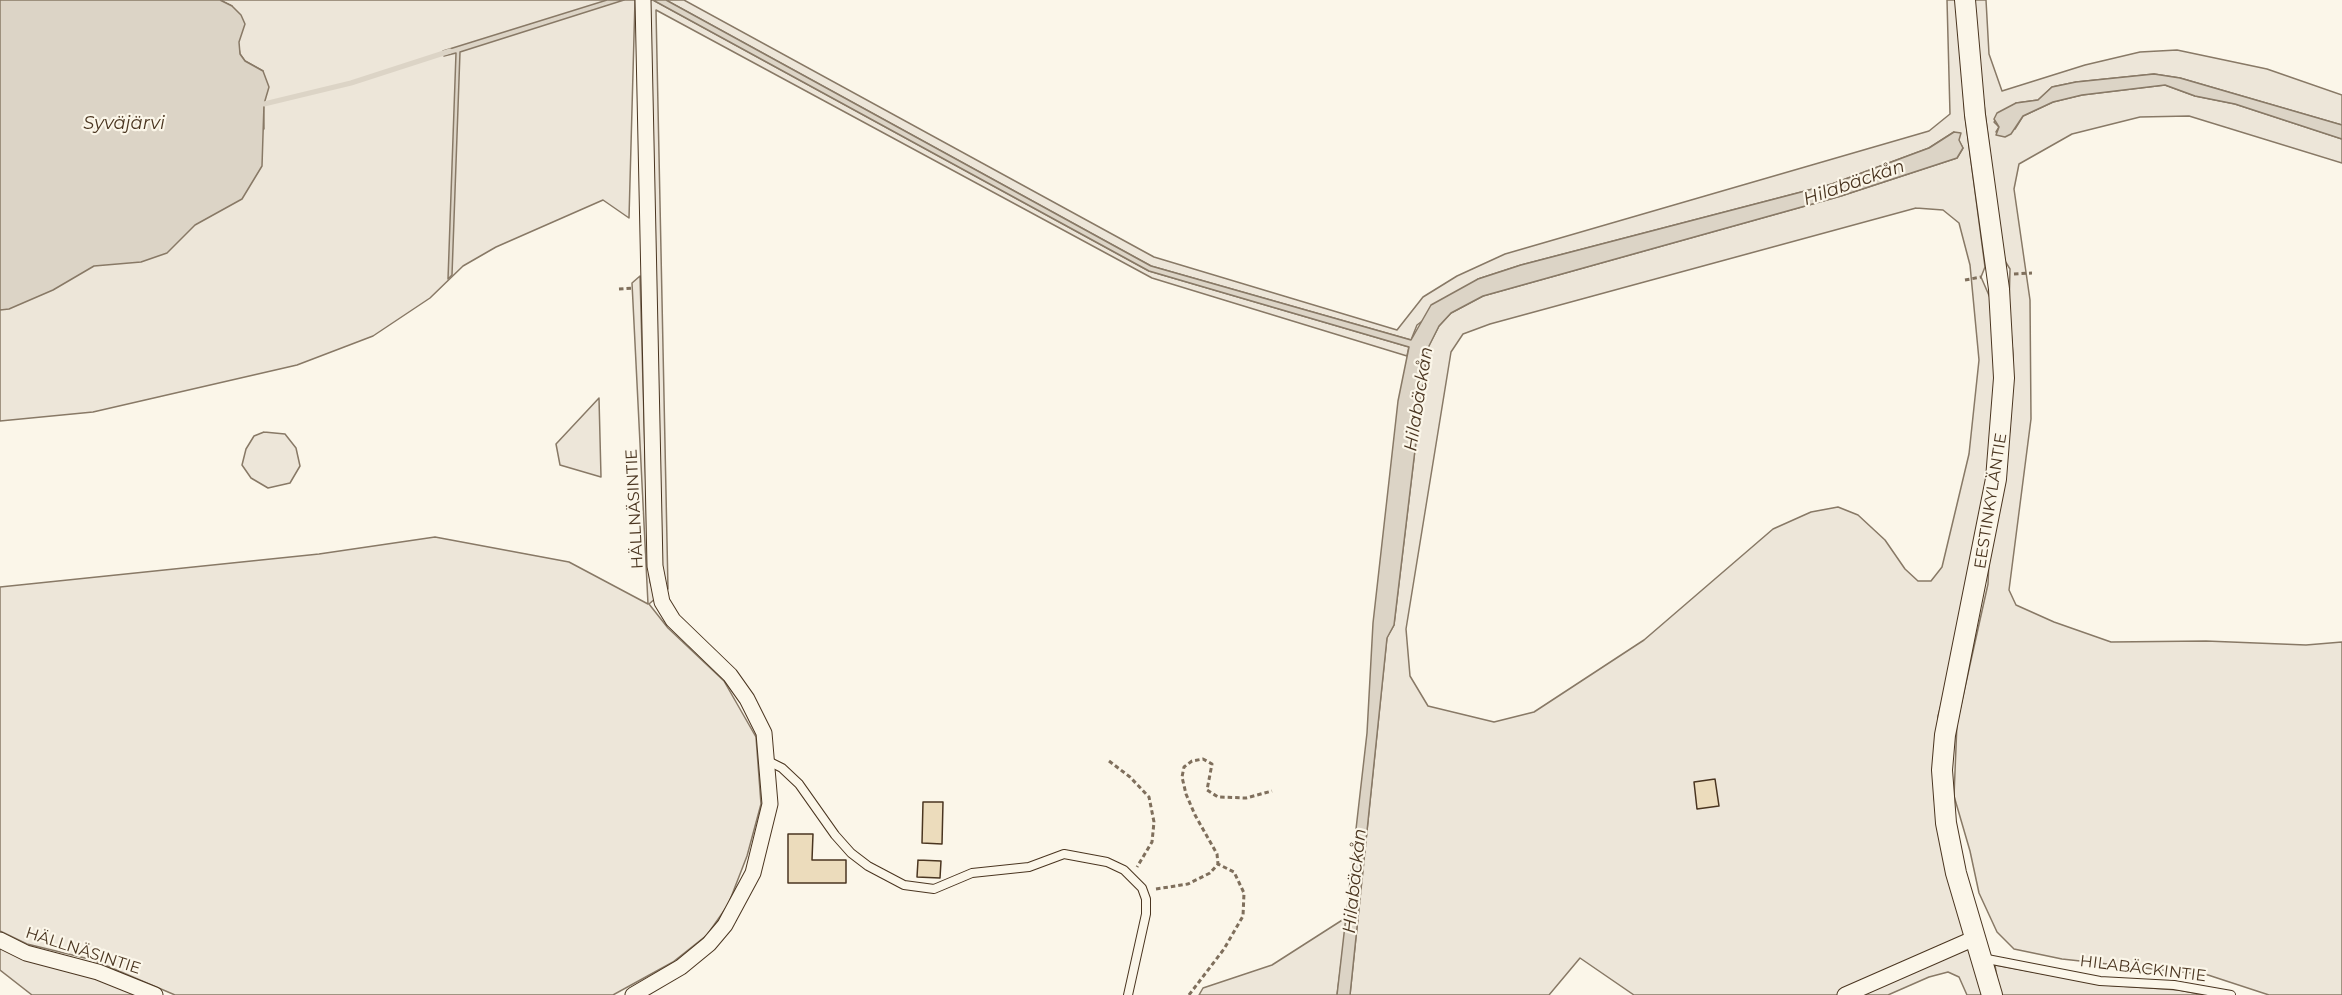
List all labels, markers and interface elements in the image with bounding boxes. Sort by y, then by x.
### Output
water label: Syväjärvi [83,113,165,135]
water label: Hilabäckån [1801,156,1907,210]
water label: Hilabäckån [1400,345,1438,453]
street label: EESTINKYLÄNTIE [1971,432,2011,570]
street label: HÄLLNÄSINTIE [622,448,648,570]
water label: Hilabäckån [1339,827,1371,935]
street label: HÄLLNÄSINTIE [23,923,143,979]
street label: HILABÄCKINTIE [2079,952,2207,986]

